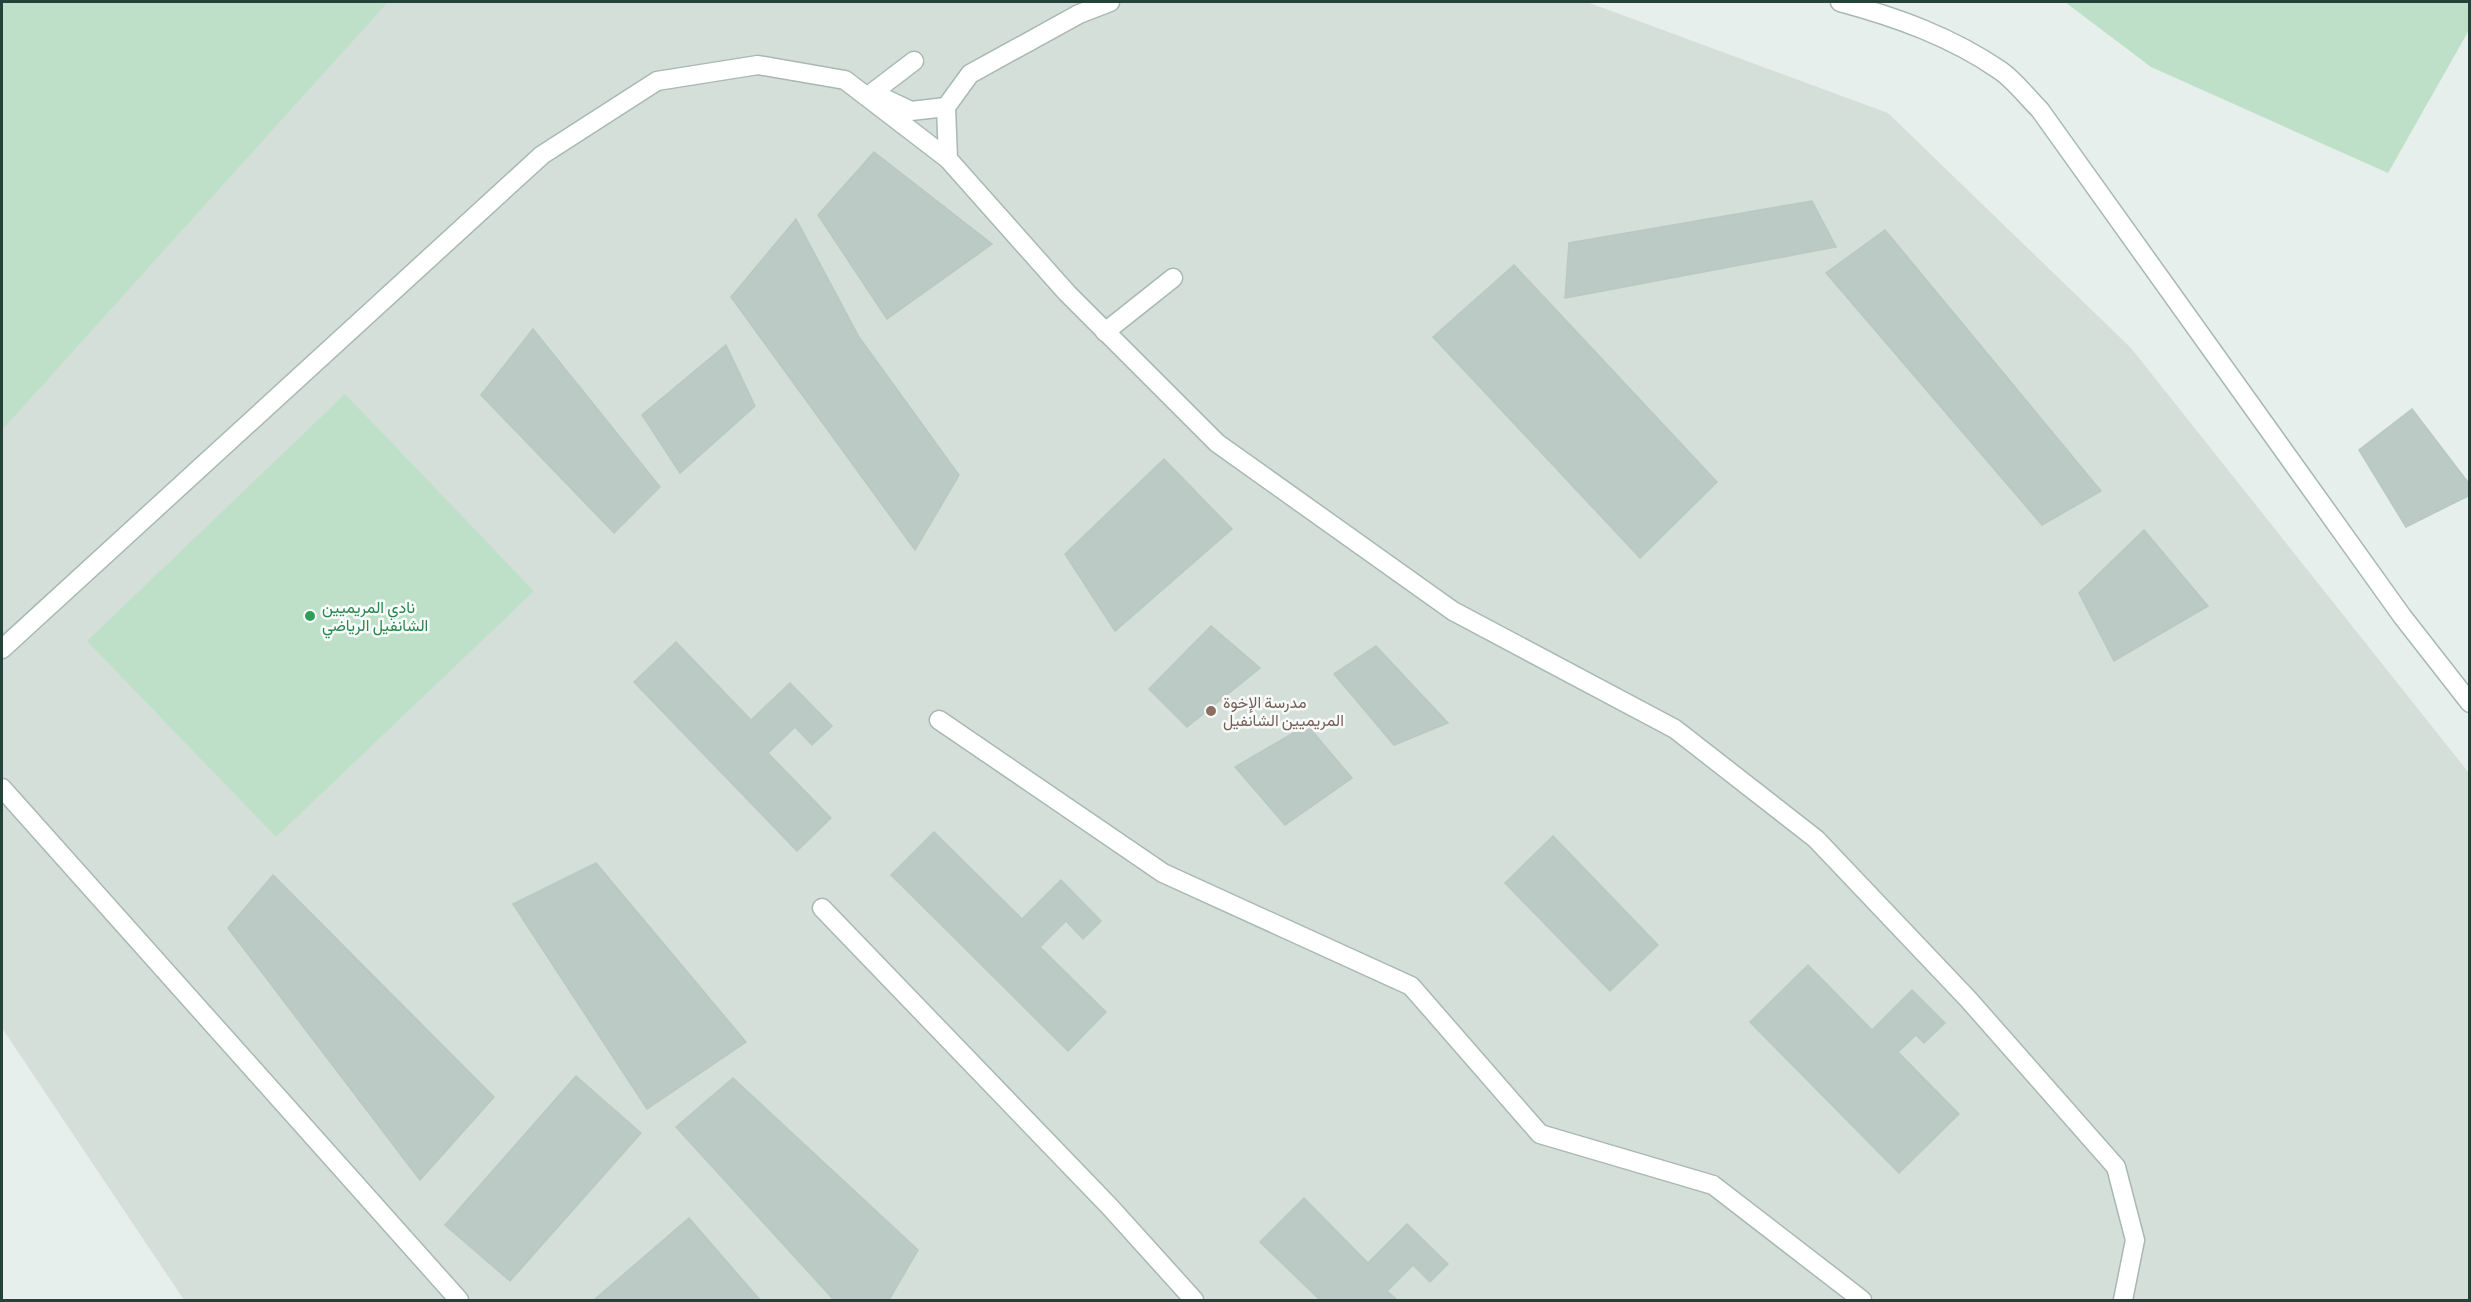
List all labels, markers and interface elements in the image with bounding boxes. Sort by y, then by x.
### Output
place label: نادي المريميين الشانفيل الرياضي [322,596,428,639]
marker: نادي المريميين الشانفيل الرياضي [303,609,317,623]
place label: مدرسة الإخوة المريميين الشانفيل [1223,691,1344,731]
marker: مدرسة الإخوة المريميين الشانفيل [1204,704,1218,718]

